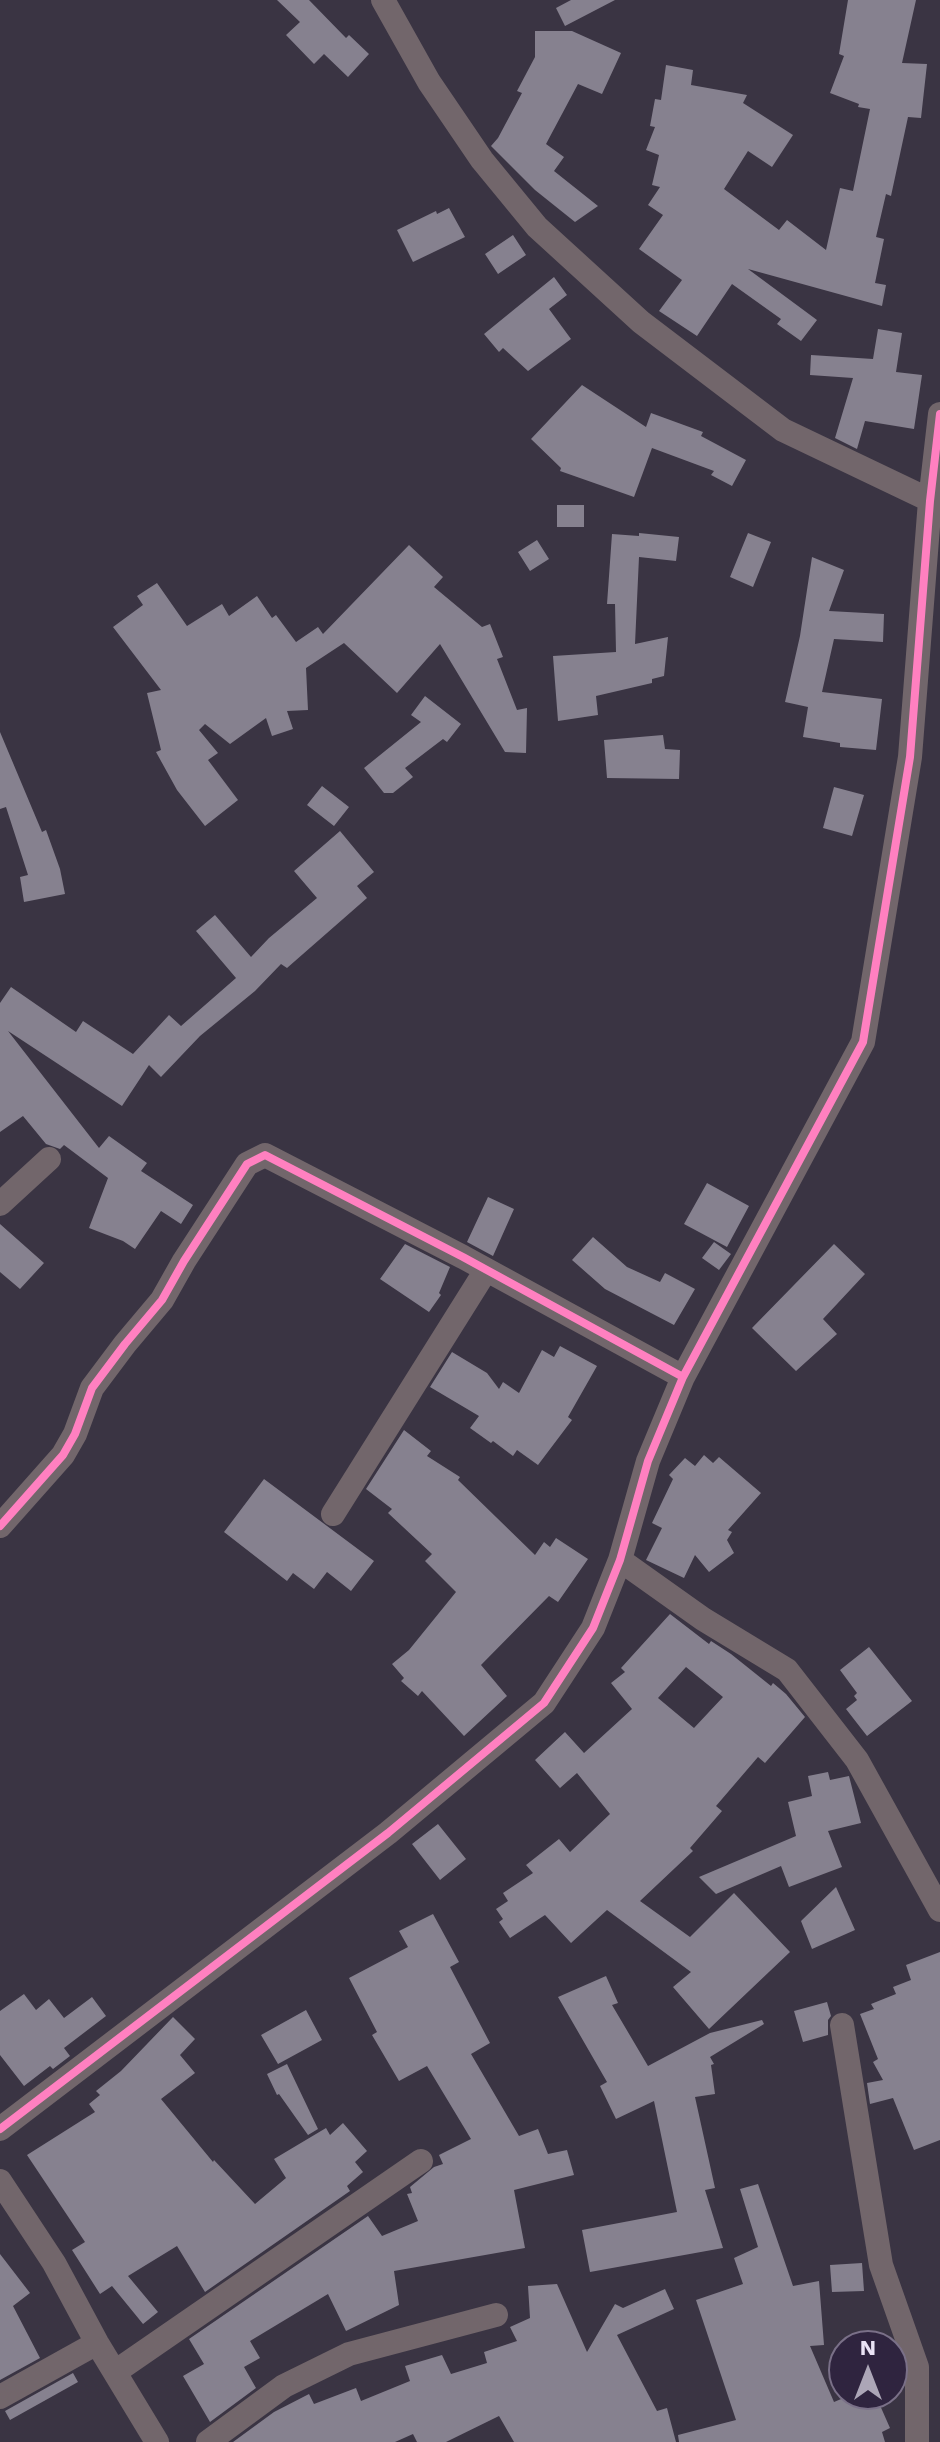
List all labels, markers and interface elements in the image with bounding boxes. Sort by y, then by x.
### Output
north arrow [828,2330,908,2410]
text: N [860,2335,876,2360]

